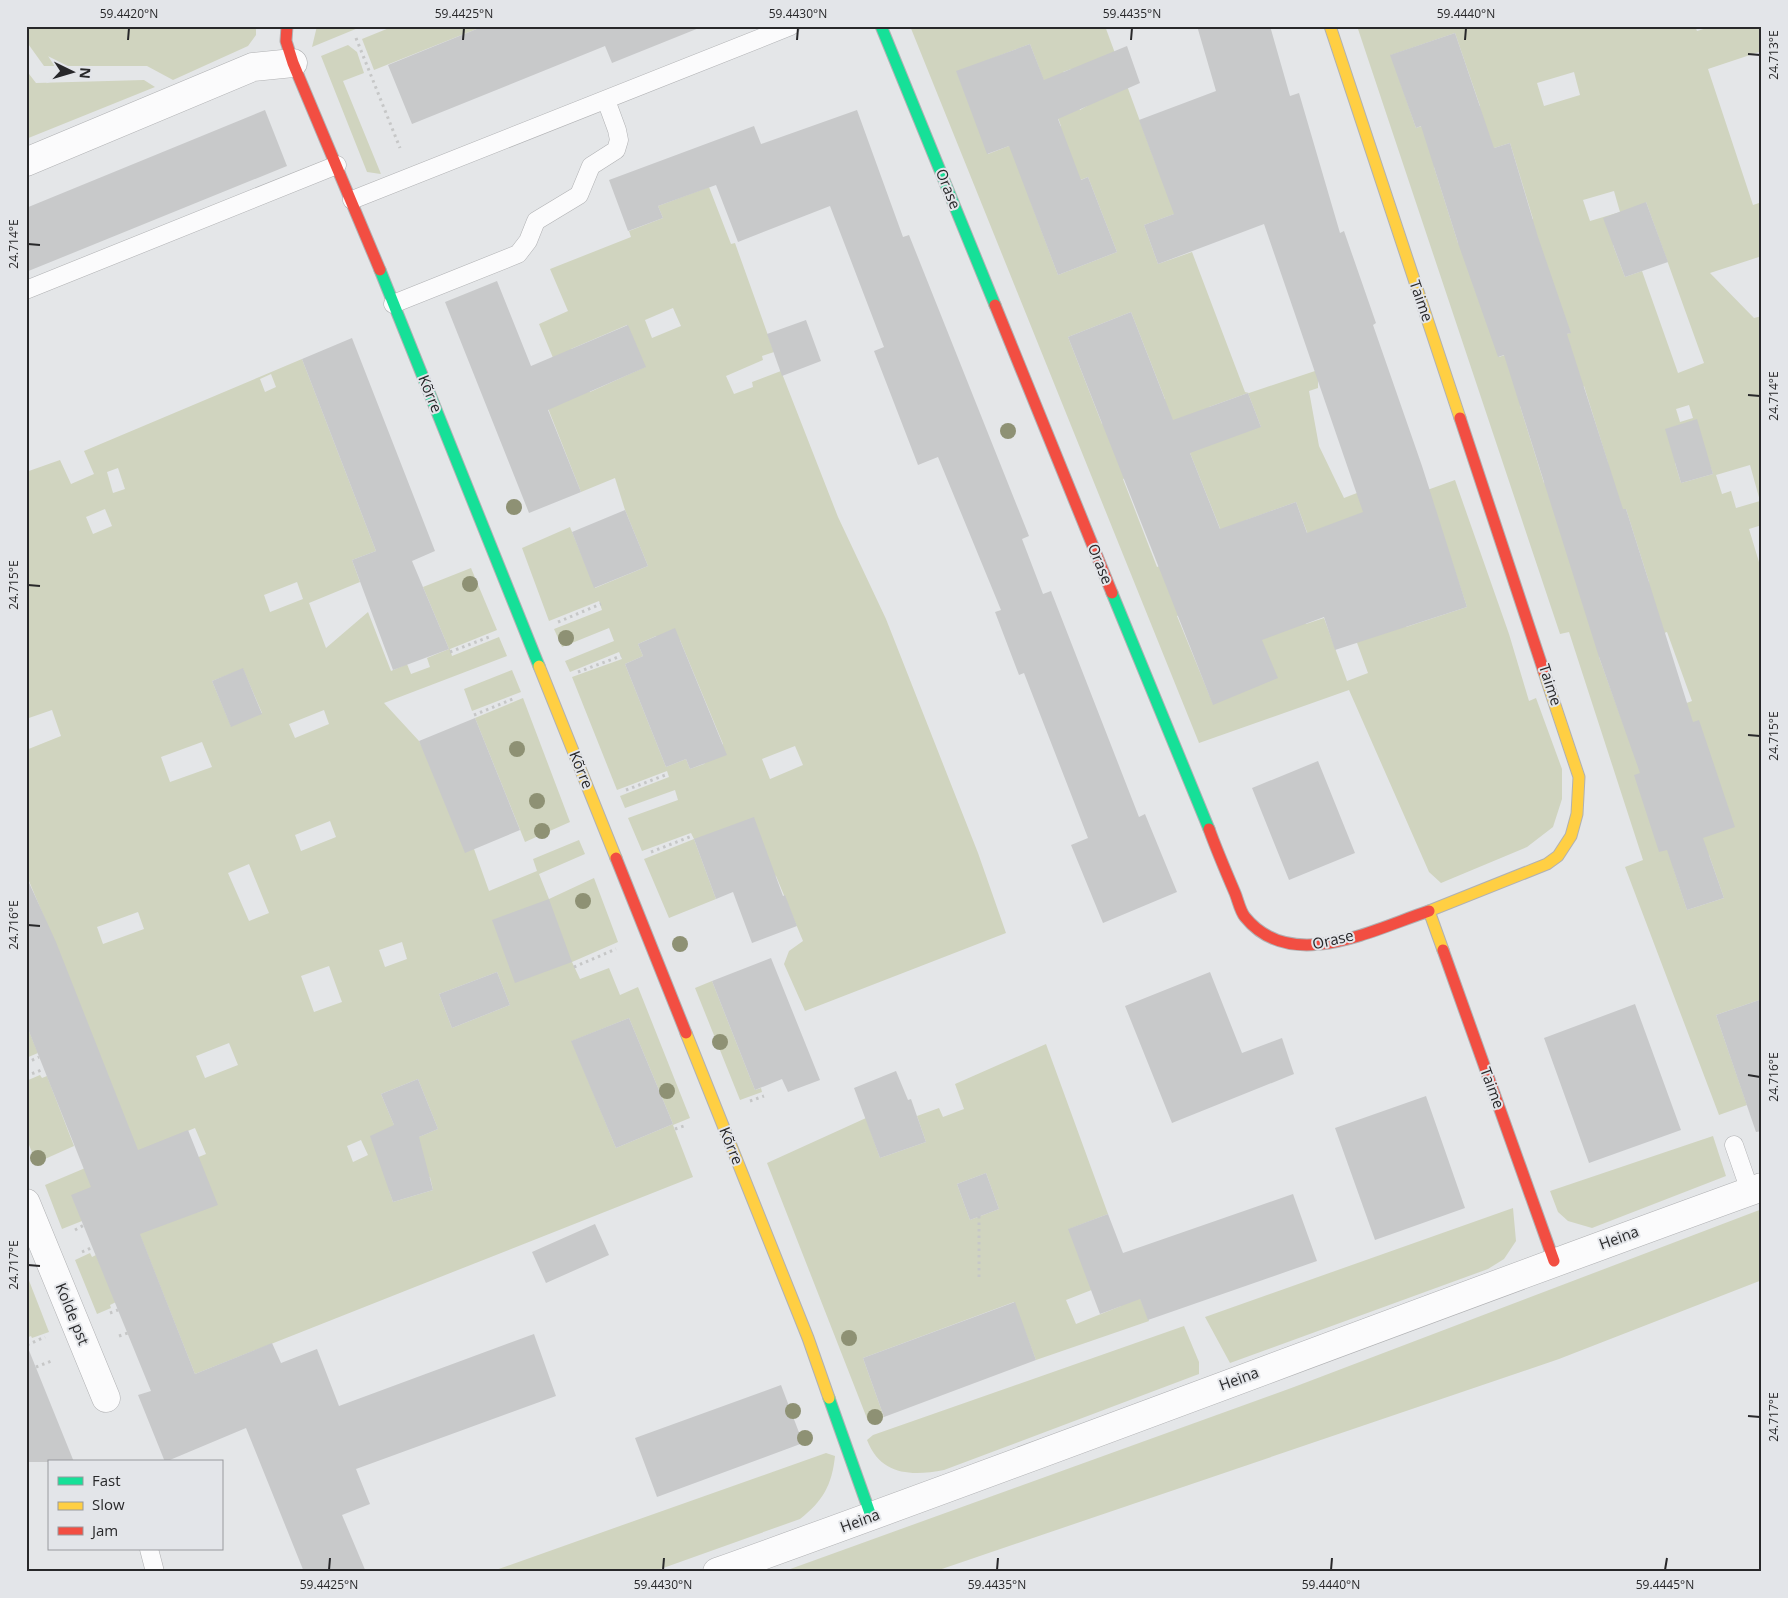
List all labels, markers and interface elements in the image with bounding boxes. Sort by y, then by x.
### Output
text: 59.4420°N [100,5,158,22]
text: 59.4425°N [435,5,493,22]
text: 59.4430°N [769,5,827,22]
text: 59.4435°N [1103,5,1161,22]
text: 59.4440°N [1437,5,1495,22]
text: 24.713°E [1765,30,1782,80]
north arrow [48,48,98,98]
text: N [75,67,95,80]
street label: Orase [932,166,966,212]
text: 24.714°E [5,219,22,269]
street label: Taime [1406,277,1438,324]
text: 24.714°E [1765,371,1782,421]
street label: Kõrre [414,372,447,415]
street label: Orase [1084,541,1118,587]
text: 24.715°E [5,560,22,610]
street label: Taime [1535,661,1567,708]
text: 24.715°E [1765,711,1782,761]
street label: Kõrre [565,748,598,791]
text: 24.716°E [5,900,22,950]
street label: Orase [1310,925,1355,953]
text: 24.716°E [1765,1052,1782,1102]
street label: Taime [1476,1064,1510,1111]
street label: Kõrre [715,1124,748,1167]
street label: Heina [1596,1221,1641,1253]
text: 24.717°E [5,1240,22,1290]
street label: Kolde pst [51,1280,94,1348]
street label: Heina [1216,1362,1261,1394]
text: 24.717°E [1765,1392,1782,1442]
legend [48,1460,222,1550]
text: Fast [92,1470,121,1490]
text: Slow [92,1494,125,1514]
street label: Heina [837,1504,882,1536]
text: Jam [90,1520,118,1540]
text: 59.4425°N [300,1576,358,1593]
text: 59.4430°N [634,1576,692,1593]
text: 59.4435°N [968,1576,1026,1593]
text: 59.4440°N [1302,1576,1360,1593]
text: 59.4445°N [1636,1576,1694,1593]

